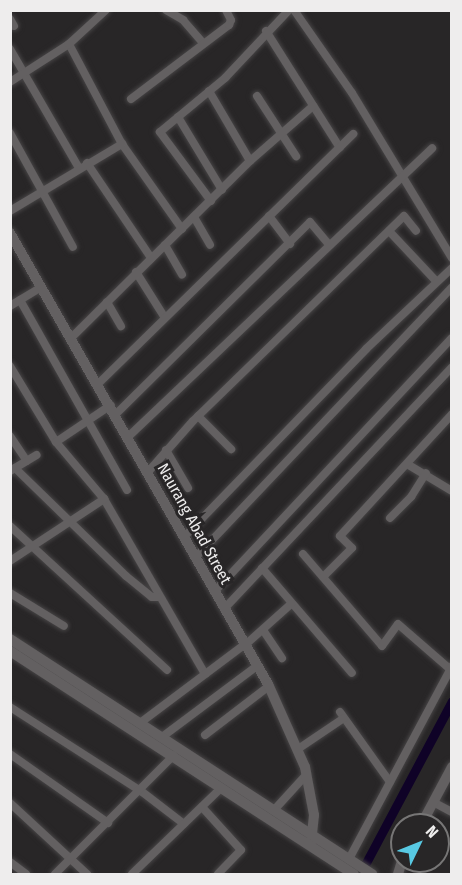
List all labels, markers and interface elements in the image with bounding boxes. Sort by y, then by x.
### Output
street label: Naurang Abad Street [153,460,235,588]
north arrow [390,813,450,873]
text: N [422,822,442,842]

